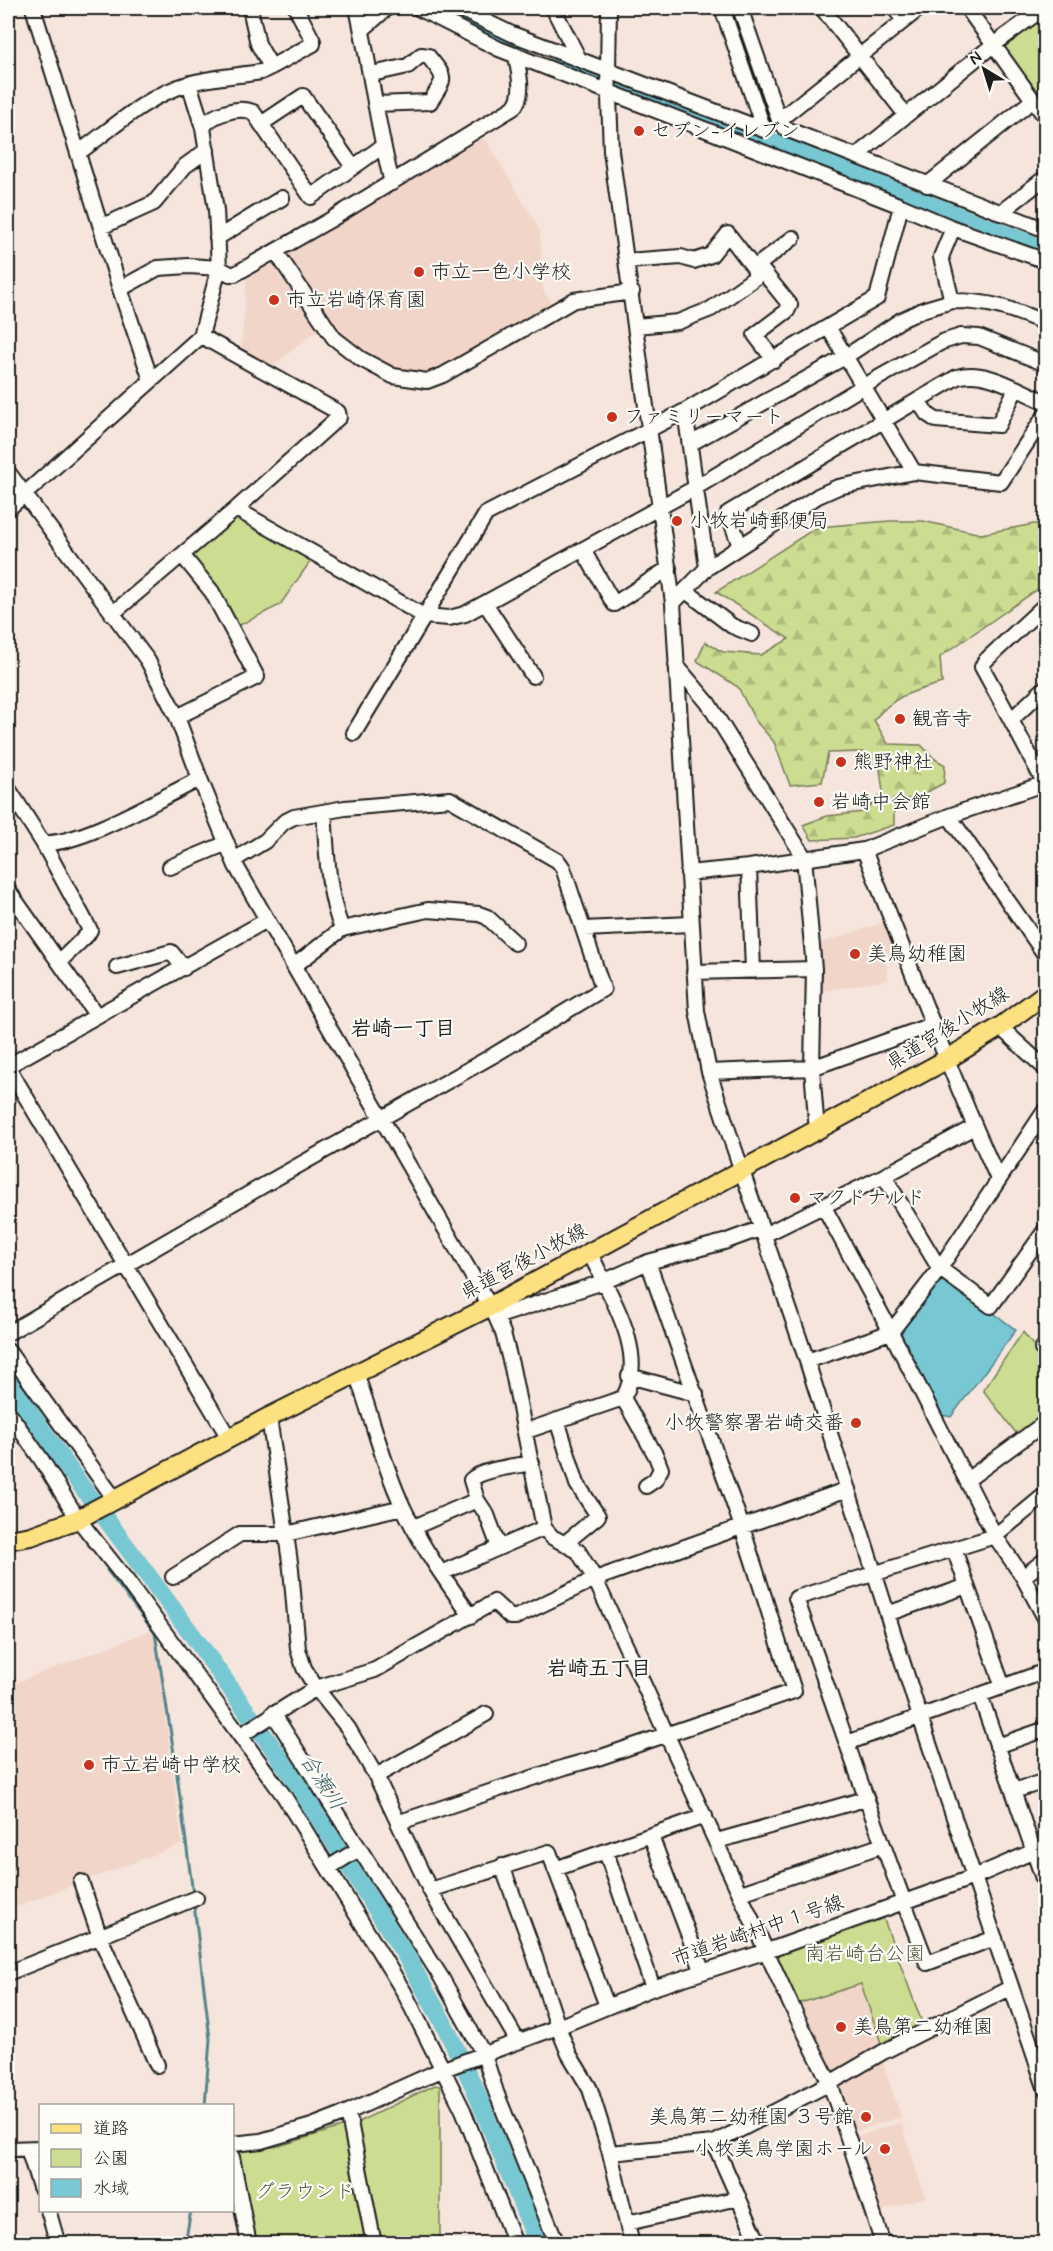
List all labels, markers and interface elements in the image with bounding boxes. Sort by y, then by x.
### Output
north arrow [954,39,1014,99]
text: N [965,47,986,70]
place label: セブン-イレブン [651,118,800,145]
marker: セブン-イレブン [632,124,646,138]
place label: 市立一色小学校 [431,259,571,286]
marker: 市立一色小学校 [412,265,426,279]
place label: 市立岩崎保育園 [286,287,426,314]
marker: 市立岩崎保育園 [267,293,281,307]
place label: ファミリーマート [624,404,784,431]
marker: ファミリーマート [605,410,619,424]
place label: 小牧岩崎郵便局 [689,508,829,535]
marker: 小牧岩崎郵便局 [670,514,684,528]
place label: 観音寺 [912,706,972,733]
marker: 観音寺 [893,712,907,726]
place label: 熊野神社 [853,749,933,776]
marker: 熊野神社 [834,755,848,769]
place label: 岩崎中会館 [831,789,931,816]
marker: 岩崎中会館 [812,795,826,809]
place label: 美鳥幼稚園 [867,941,967,968]
marker: 美鳥幼稚園 [848,947,862,961]
street label: 県道宮後小牧線 [881,980,1015,1078]
district label: 岩崎一丁目 [351,1015,456,1043]
place label: マクドナルド [807,1185,925,1212]
marker: マクドナルド [788,1191,802,1205]
street label: 県道宮後小牧線 [456,1217,592,1307]
place label: 小牧警察署岩崎交番 [664,1410,844,1437]
marker: 小牧警察署岩崎交番 [849,1416,863,1430]
district label: 岩崎五丁目 [547,1655,652,1683]
water label: 合瀬川 [293,1748,351,1816]
place label: 市立岩崎中学校 [101,1752,241,1779]
marker: 市立岩崎中学校 [82,1758,96,1772]
street label: 市道岩崎村中１号線 [669,1889,847,1973]
park label: 南岩崎台公園 [805,1941,925,1968]
place label: 美鳥第二幼稚園 [853,2014,993,2041]
marker: 美鳥第二幼稚園 [834,2020,848,2034]
legend [39,2104,234,2212]
place label: 美鳥第二幼稚園 ３号館 [649,2104,854,2131]
marker: 美鳥第二幼稚園 ３号館 [859,2110,873,2124]
text: 道路 [93,2117,129,2141]
place label: 小牧美鳥学園ホール [694,2136,873,2163]
marker: 小牧美鳥学園ホール [878,2142,892,2156]
text: 公園 [93,2147,129,2171]
text: 水域 [93,2177,129,2201]
park label: グラウンド [255,2179,355,2206]

